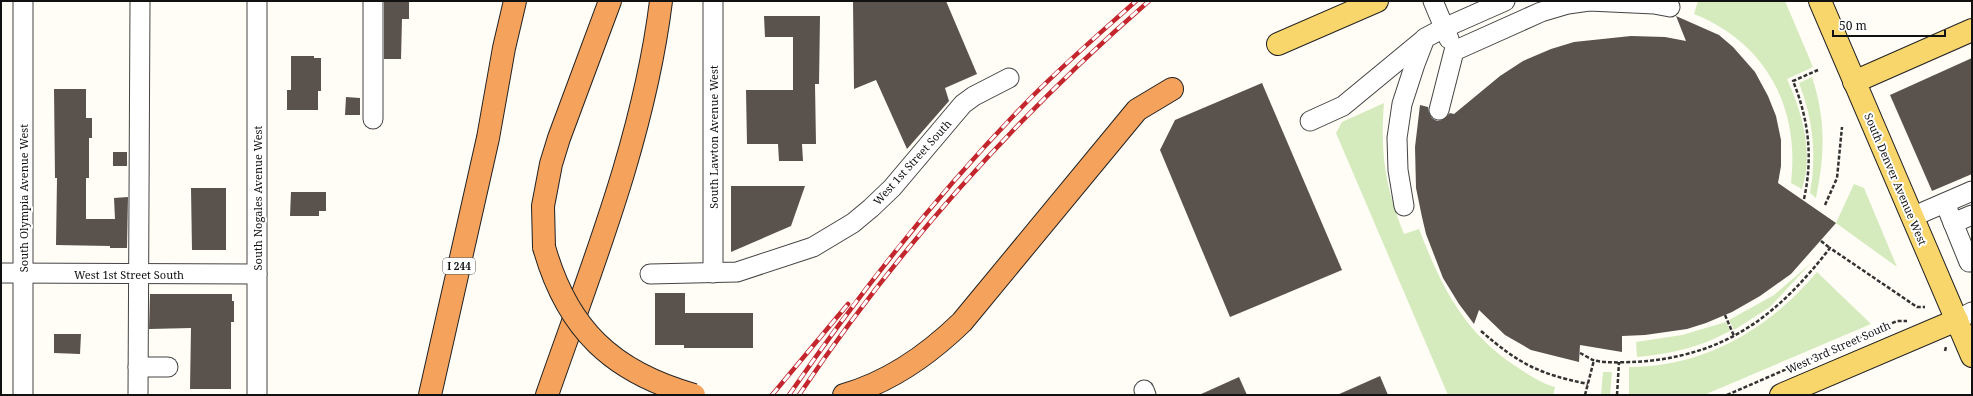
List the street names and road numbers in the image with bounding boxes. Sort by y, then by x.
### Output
street label: South Lawton Avenue West [706,65,721,209]
street label: South Denver Avenue West [1861,111,1931,247]
street label: West 1st Street South [870,116,954,208]
street label: South Olympia Avenue West [16,124,31,272]
street label: South Nogales Avenue West [250,125,265,270]
road number: I 244 [443,258,475,274]
street label: West 1st Street South [74,267,184,282]
street label: West 3rd Street South [1783,317,1893,377]

